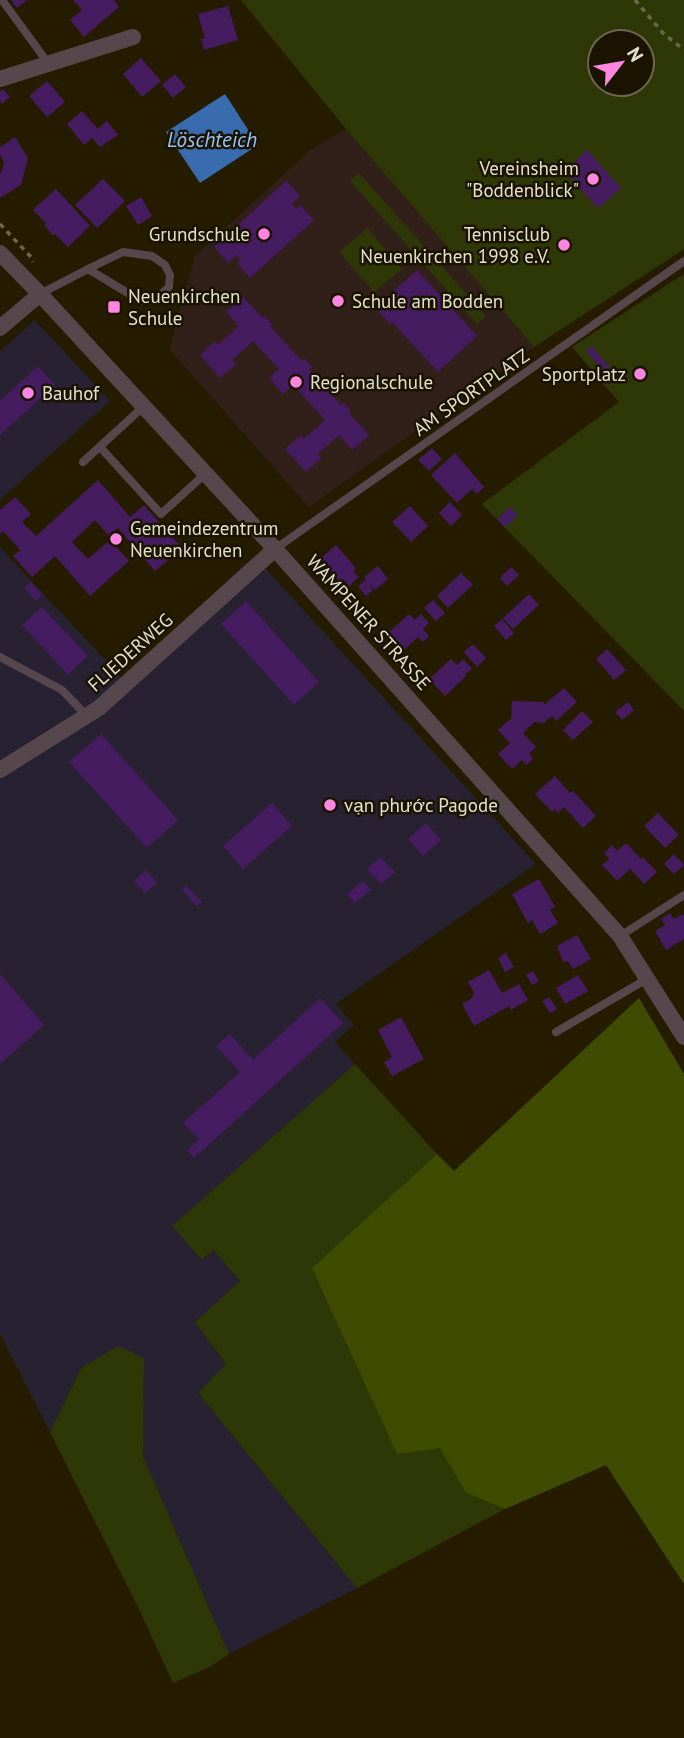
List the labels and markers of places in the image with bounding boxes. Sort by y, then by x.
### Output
place label: Vereinsheim "Boddenblick" [466,156,579,202]
marker: Vereinsheim "Boddenblick" [585,171,601,187]
place label: Grundschule [149,222,250,246]
place label: Tennisclub Neuenkirchen 1998 e.V. [360,222,550,268]
marker: Grundschule [256,226,272,242]
marker: Tennisclub Neuenkirchen 1998 e.V. [556,237,572,253]
place label: Neuenkirchen Schule [128,284,240,330]
place label: Schule am Bodden [352,289,503,313]
marker: Schule am Bodden [330,293,346,309]
marker: Neuenkirchen Schule [106,299,122,315]
place label: Sportplatz [542,362,626,386]
marker: Sportplatz [632,366,648,382]
place label: Regionalschule [310,370,433,394]
marker: Regionalschule [288,374,304,390]
place label: Bauhof [42,381,100,405]
marker: Bauhof [20,385,36,401]
place label: Gemeindezentrum Neuenkirchen [130,516,278,562]
marker: Gemeindezentrum Neuenkirchen [108,531,124,547]
place label: vạn phước Pagode [344,793,498,817]
marker: vạn phước Pagode [322,797,338,813]

